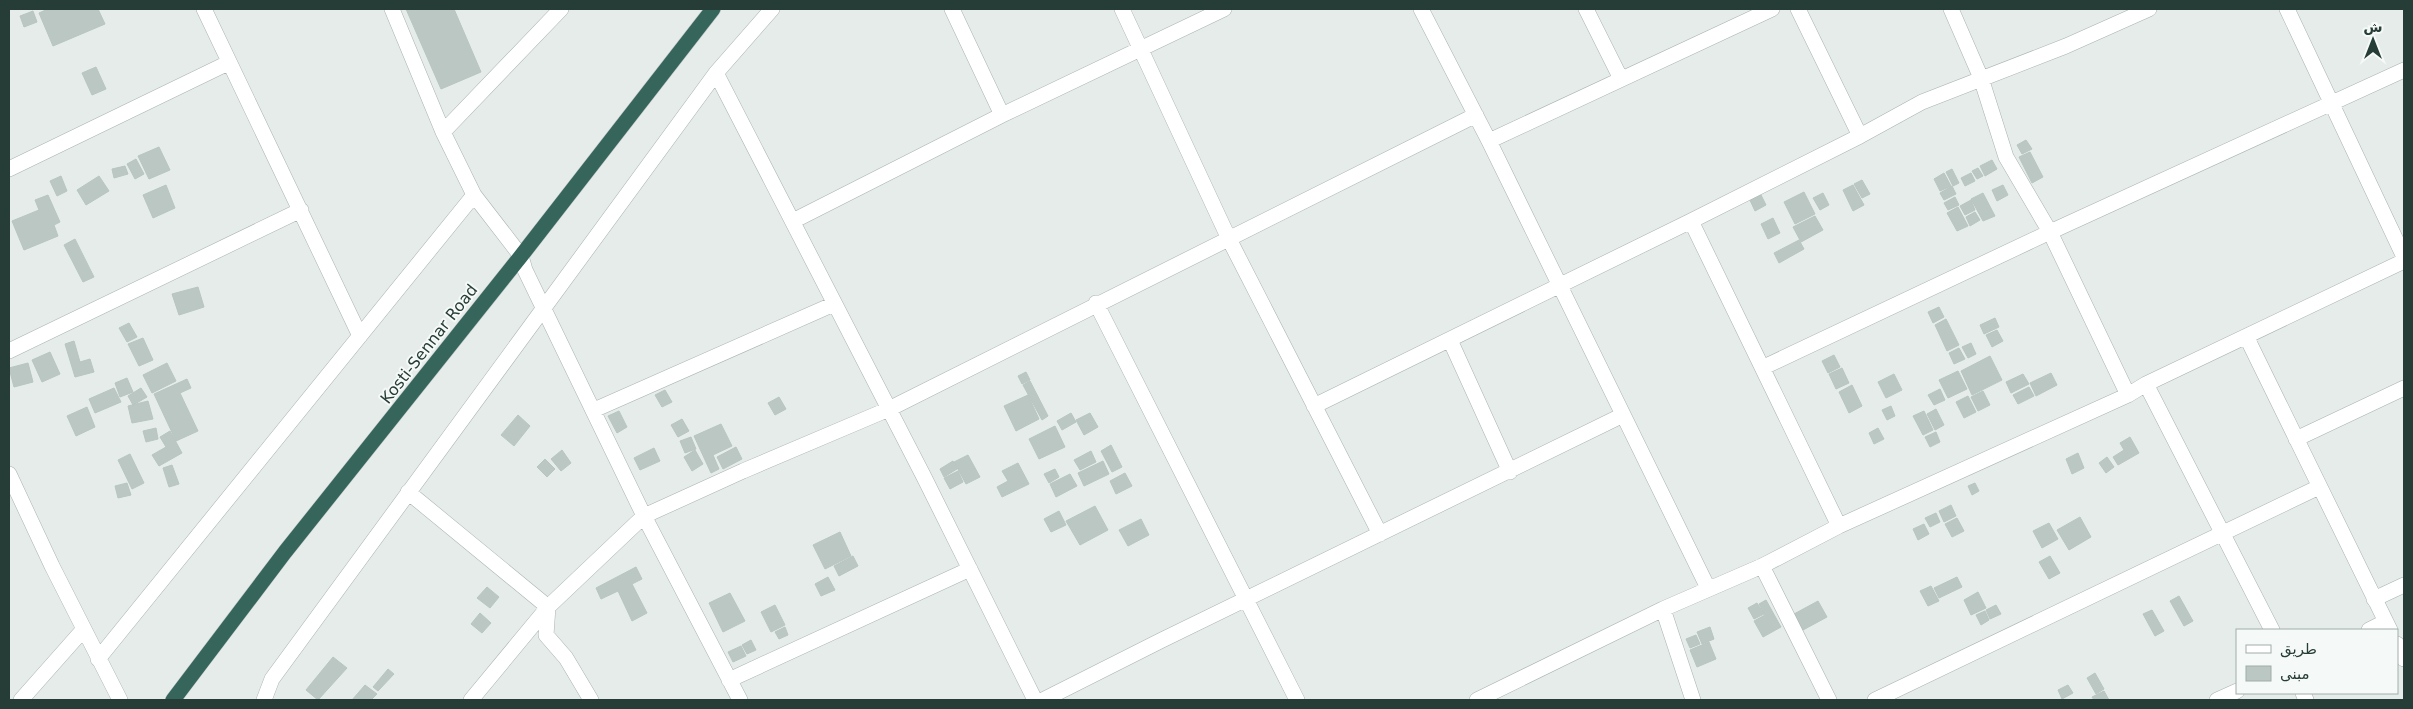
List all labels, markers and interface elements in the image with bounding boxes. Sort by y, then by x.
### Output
north arrow [2348,15,2398,65]
text: ش [2363,19,2383,35]
street label: Kosti-Sennar Road [377,281,481,407]
legend [2236,629,2398,694]
text: طريق [2280,640,2317,658]
text: مبنى [2280,665,2310,683]

